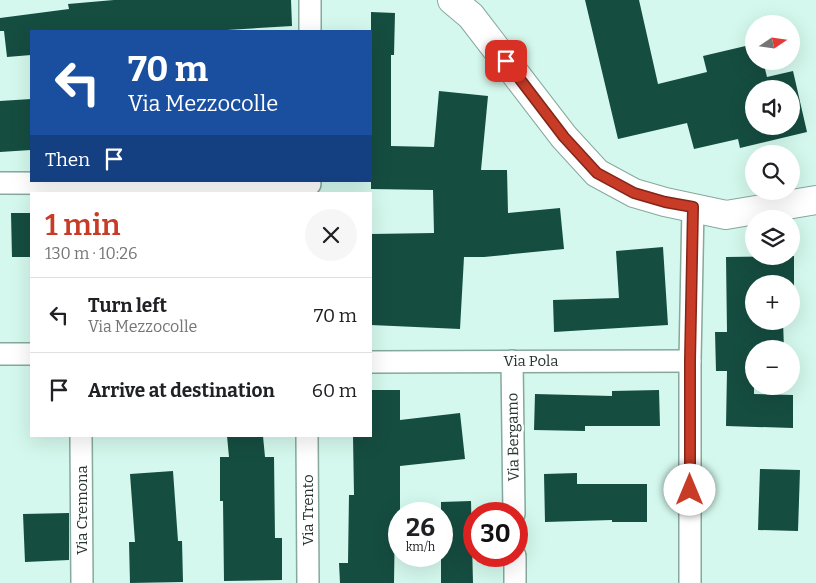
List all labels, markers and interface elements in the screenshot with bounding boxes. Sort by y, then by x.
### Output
north arrow [745,15,800,70]
map controls [745,15,800,395]
pin [485,40,527,82]
icon: arrive [492,47,520,75]
text: 70 m [128,48,208,90]
icon: left [45,50,110,115]
button: sound [745,80,800,135]
text: Via Mezzocolle [128,90,278,117]
icon: arrive [100,145,128,173]
button: search [745,145,800,200]
text: Then [45,148,90,171]
text: 1 min [45,207,120,243]
button: close [305,209,357,261]
button: layers [745,210,800,265]
text: 130 m · 10:26 [45,244,137,263]
button: + [745,275,800,330]
text: Turn left [88,294,167,317]
icon: left [45,301,73,329]
text: 70 m [314,304,357,327]
text: Via Mezzocolle [88,317,197,336]
button: − [745,340,800,395]
street label: Via Pola [504,352,558,370]
icon: arrive [45,376,73,404]
text: Arrive at destination [88,379,275,402]
text: 60 m [312,379,357,402]
street label: Via Bergamo [503,393,523,481]
position arrow [663,463,715,515]
street label: Via Cremona [73,465,91,555]
street label: Via Trento [299,474,317,546]
speed limit sign: 30 [463,502,528,567]
text: 26 [406,513,435,543]
text: km/h [406,540,435,554]

